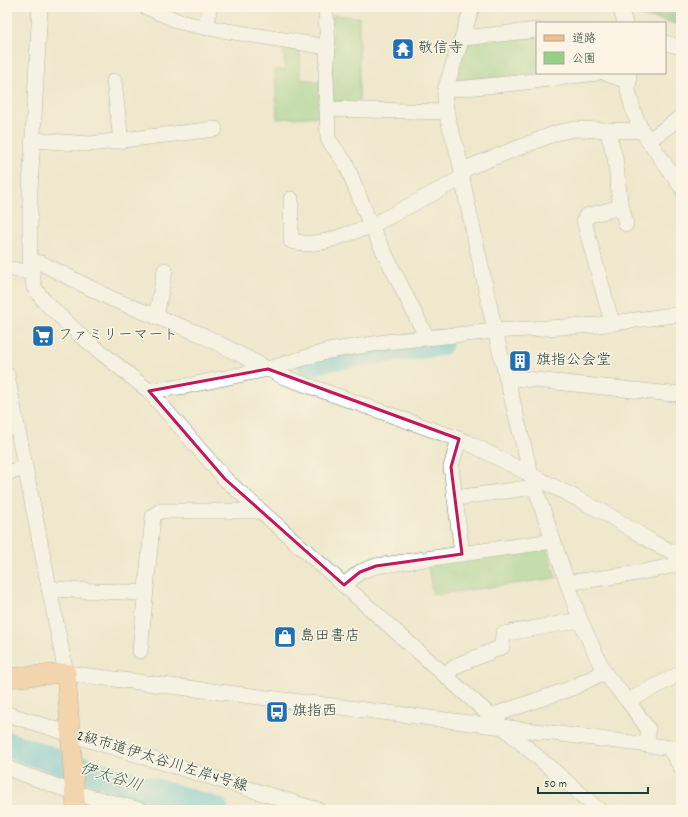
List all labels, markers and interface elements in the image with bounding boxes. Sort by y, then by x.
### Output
legend [536,22,666,74]
text: 道路 [572,31,596,48]
temple icon: 敬信寺 [390,36,416,62]
place label: 敬信寺 [418,38,463,60]
text: 公園 [572,51,596,68]
supermarket icon: ファミリーマート [30,323,56,349]
place label: ファミリーマート [58,325,178,347]
building icon: 旗指公会堂 [507,348,533,374]
place label: 旗指公会堂 [536,350,611,372]
shop icon: 島田書店 [272,624,298,650]
place label: 島田書店 [300,626,360,648]
bus stop icon: 旗指西 [264,699,290,725]
place label: 旗指西 [292,701,337,723]
street label: 2級市道伊太谷川左岸4号線 [74,727,250,797]
water label: 伊太谷川 [78,759,144,797]
scale bar [538,769,648,795]
text: 50 m [544,776,567,793]

